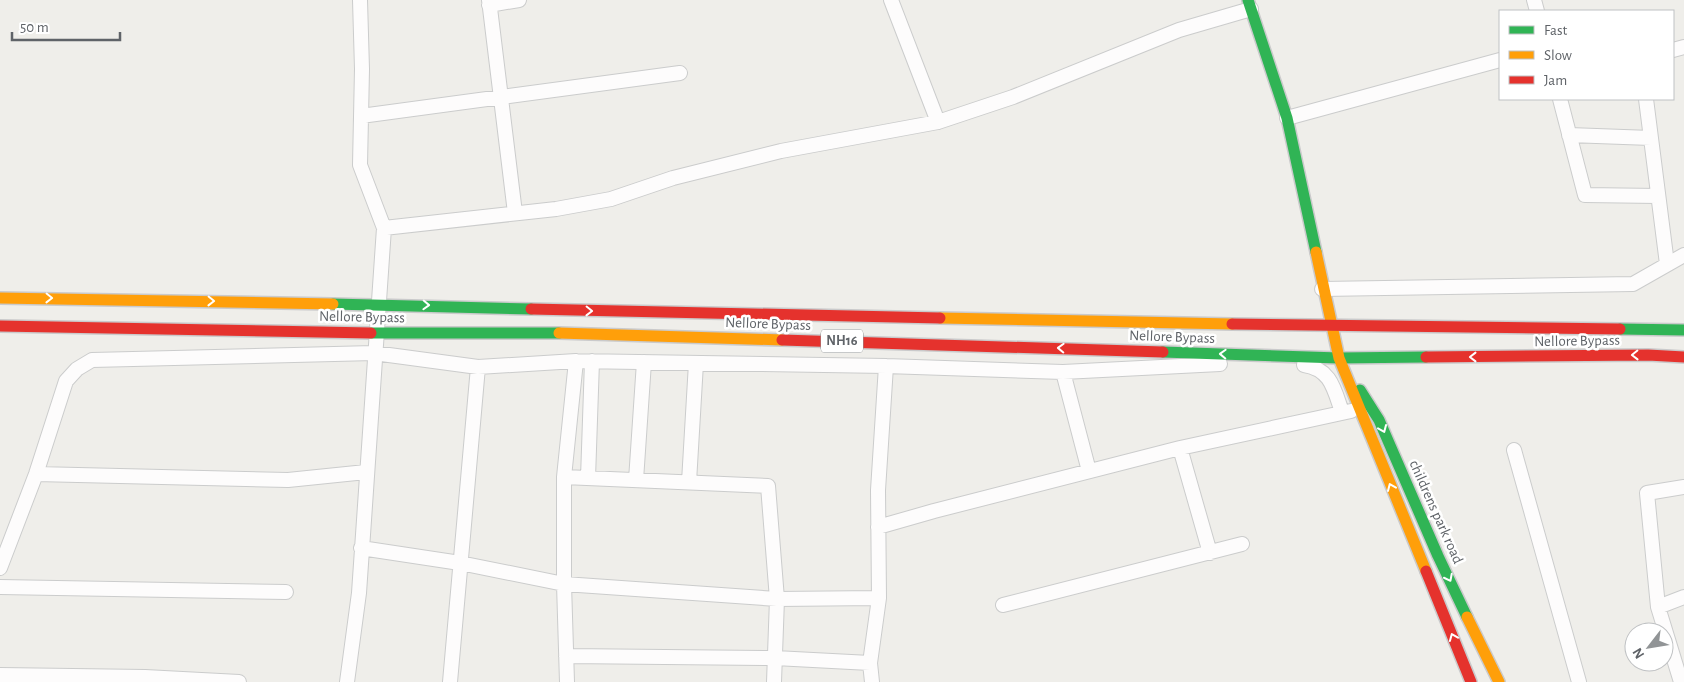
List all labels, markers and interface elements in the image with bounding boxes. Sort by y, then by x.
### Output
scale bar [12,10,120,42]
legend [1499,10,1674,100]
text: 50 m [20,20,49,35]
text: Fast [1544,23,1568,38]
text: Slow [1544,48,1572,63]
text: Jam [1544,73,1567,88]
one-way arrow [45,293,53,303]
one-way arrow [208,296,215,306]
one-way arrow [422,300,430,311]
one-way arrow [585,305,593,316]
street label: Nellore Bypass [319,309,405,325]
street label: Nellore Bypass [725,315,811,333]
street label: Nellore Bypass [1129,328,1215,346]
road number: NH16 [821,330,863,352]
street label: Nellore Bypass [1534,333,1620,349]
one-way arrow [1056,343,1064,354]
one-way arrow [1219,349,1226,359]
one-way arrow [1631,350,1639,360]
one-way arrow [1469,352,1476,362]
one-way arrow [1377,424,1388,433]
street label: childrens park road [1406,458,1466,566]
one-way arrow [1387,483,1397,492]
one-way arrow [1443,573,1453,582]
north arrow [1624,622,1674,672]
one-way arrow [1449,633,1459,642]
text: N [1630,645,1647,661]

